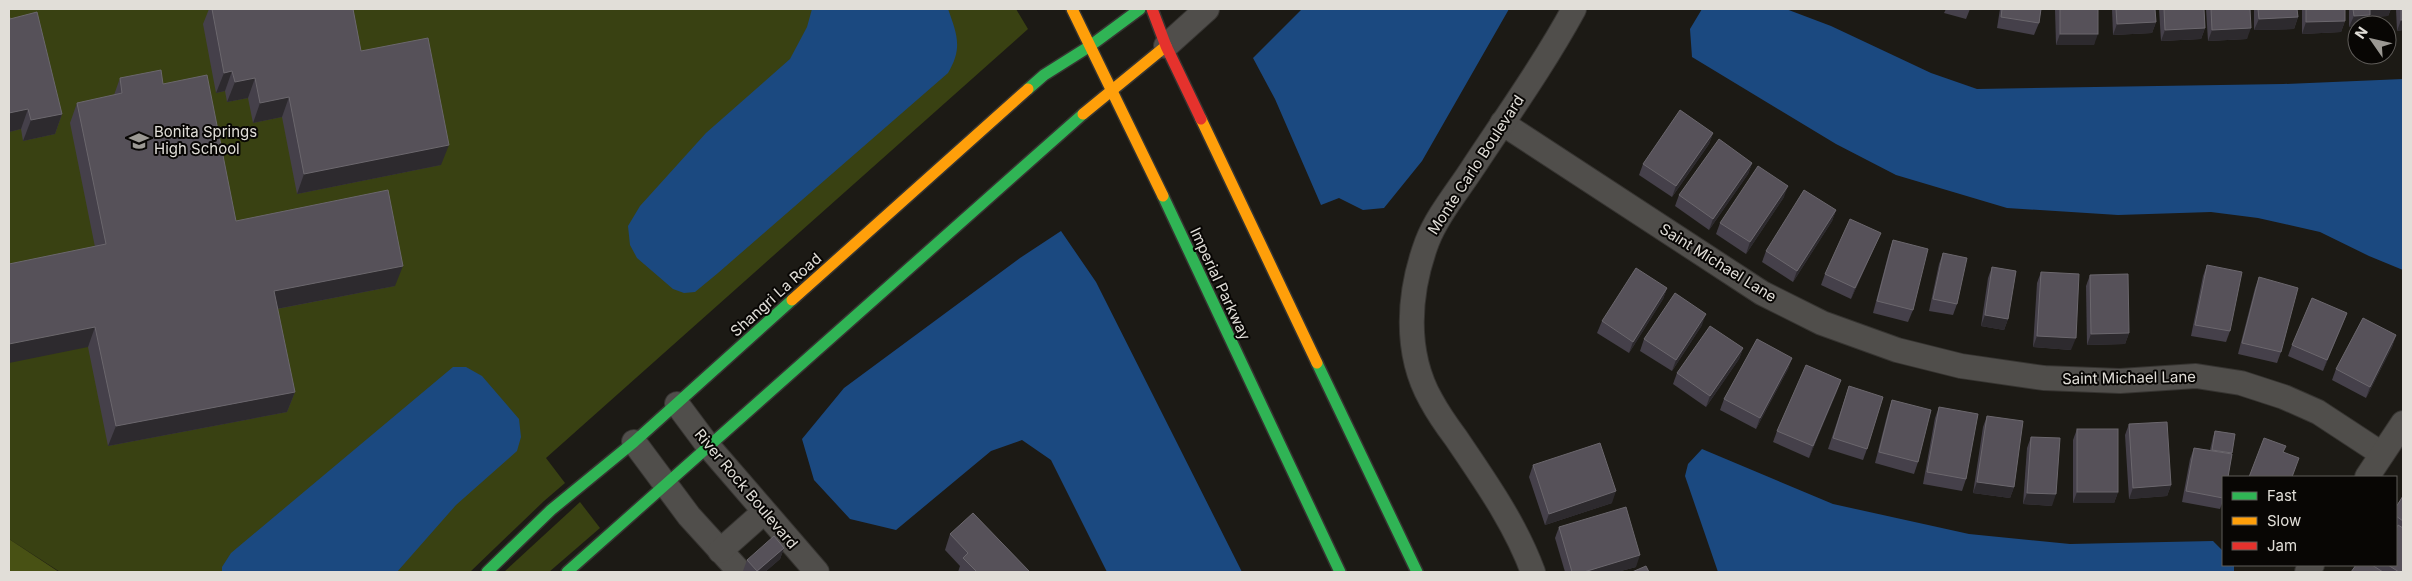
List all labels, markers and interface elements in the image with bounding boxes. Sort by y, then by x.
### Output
north arrow [2347,15,2397,65]
text: N [2351,23,2371,42]
street label: Monte Carlo Boulevard [1423,91,1528,238]
place label: Bonita Springs High School [154,122,257,158]
school or university icon: Bonita Springs High School [128,130,150,152]
street label: Saint Michael Lane [1656,219,1780,306]
street label: Imperial Parkway [1186,225,1255,344]
street label: Shangri La Road [726,249,825,341]
street label: Saint Michael Lane [2062,367,2196,388]
street label: River Rock Boulevard [691,425,802,552]
legend [2222,476,2397,566]
text: Fast [2267,486,2297,505]
text: Slow [2267,511,2301,530]
text: Jam [2267,536,2297,555]

